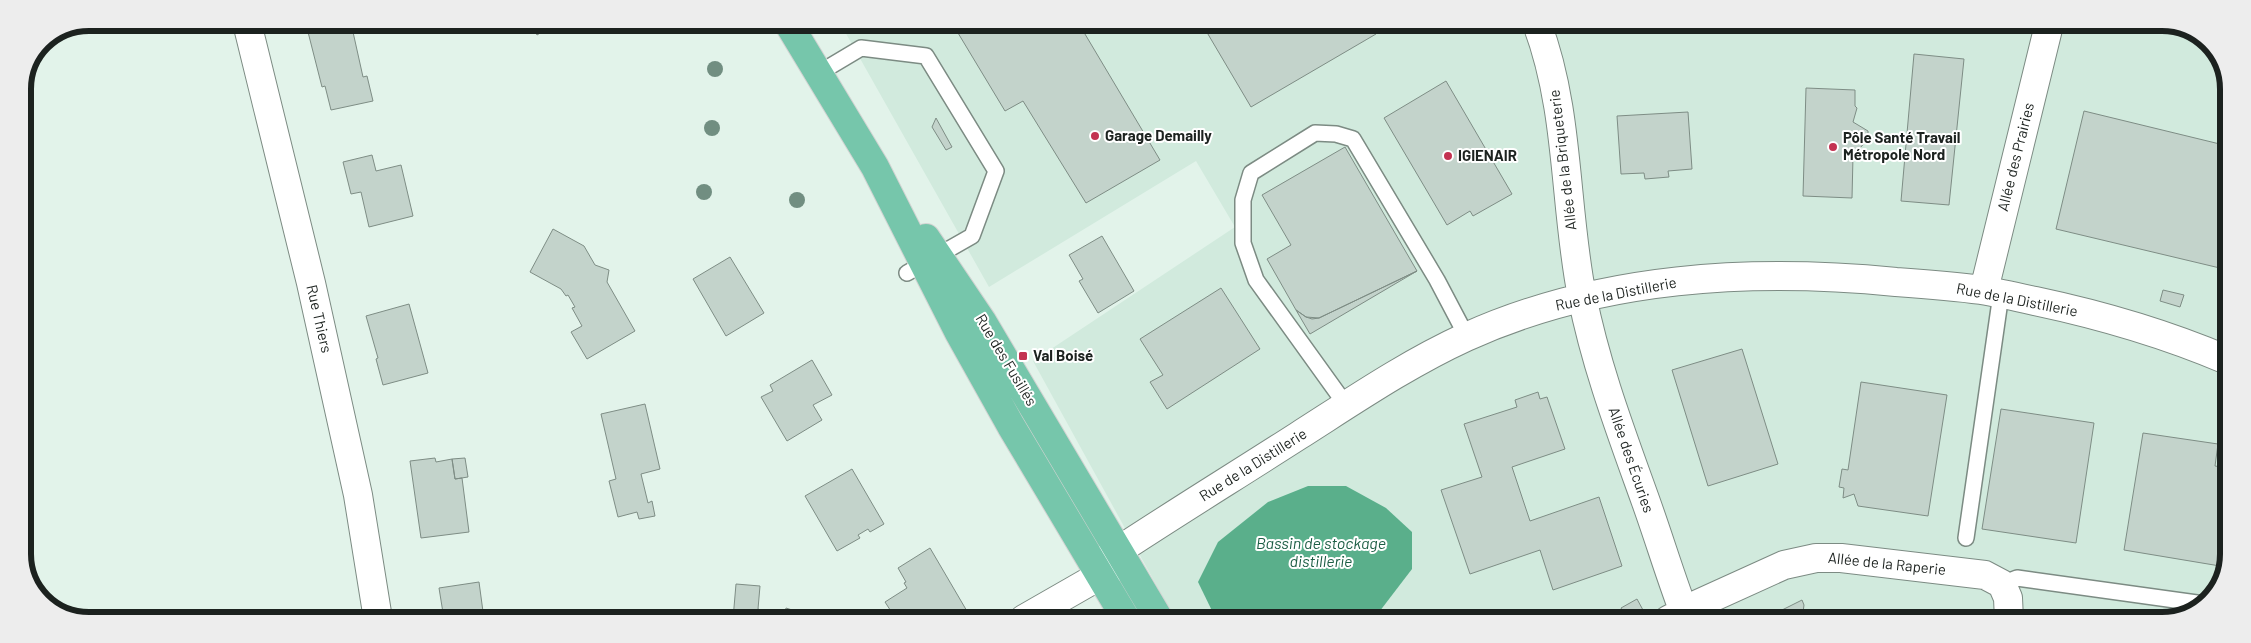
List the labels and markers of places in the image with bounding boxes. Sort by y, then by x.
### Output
place label: Garage Demailly [1105,126,1212,144]
place label: Pôle Santé Travail Métropole Nord [1843,128,1960,163]
marker: Garage Demailly [1089,130,1101,142]
marker: Pôle Santé Travail Métropole Nord [1827,141,1839,153]
place label: IGIENAIR [1458,146,1517,164]
marker: IGIENAIR [1442,150,1454,162]
place label: Val Boisé [1033,346,1093,364]
marker: Val Boisé [1017,350,1029,362]

